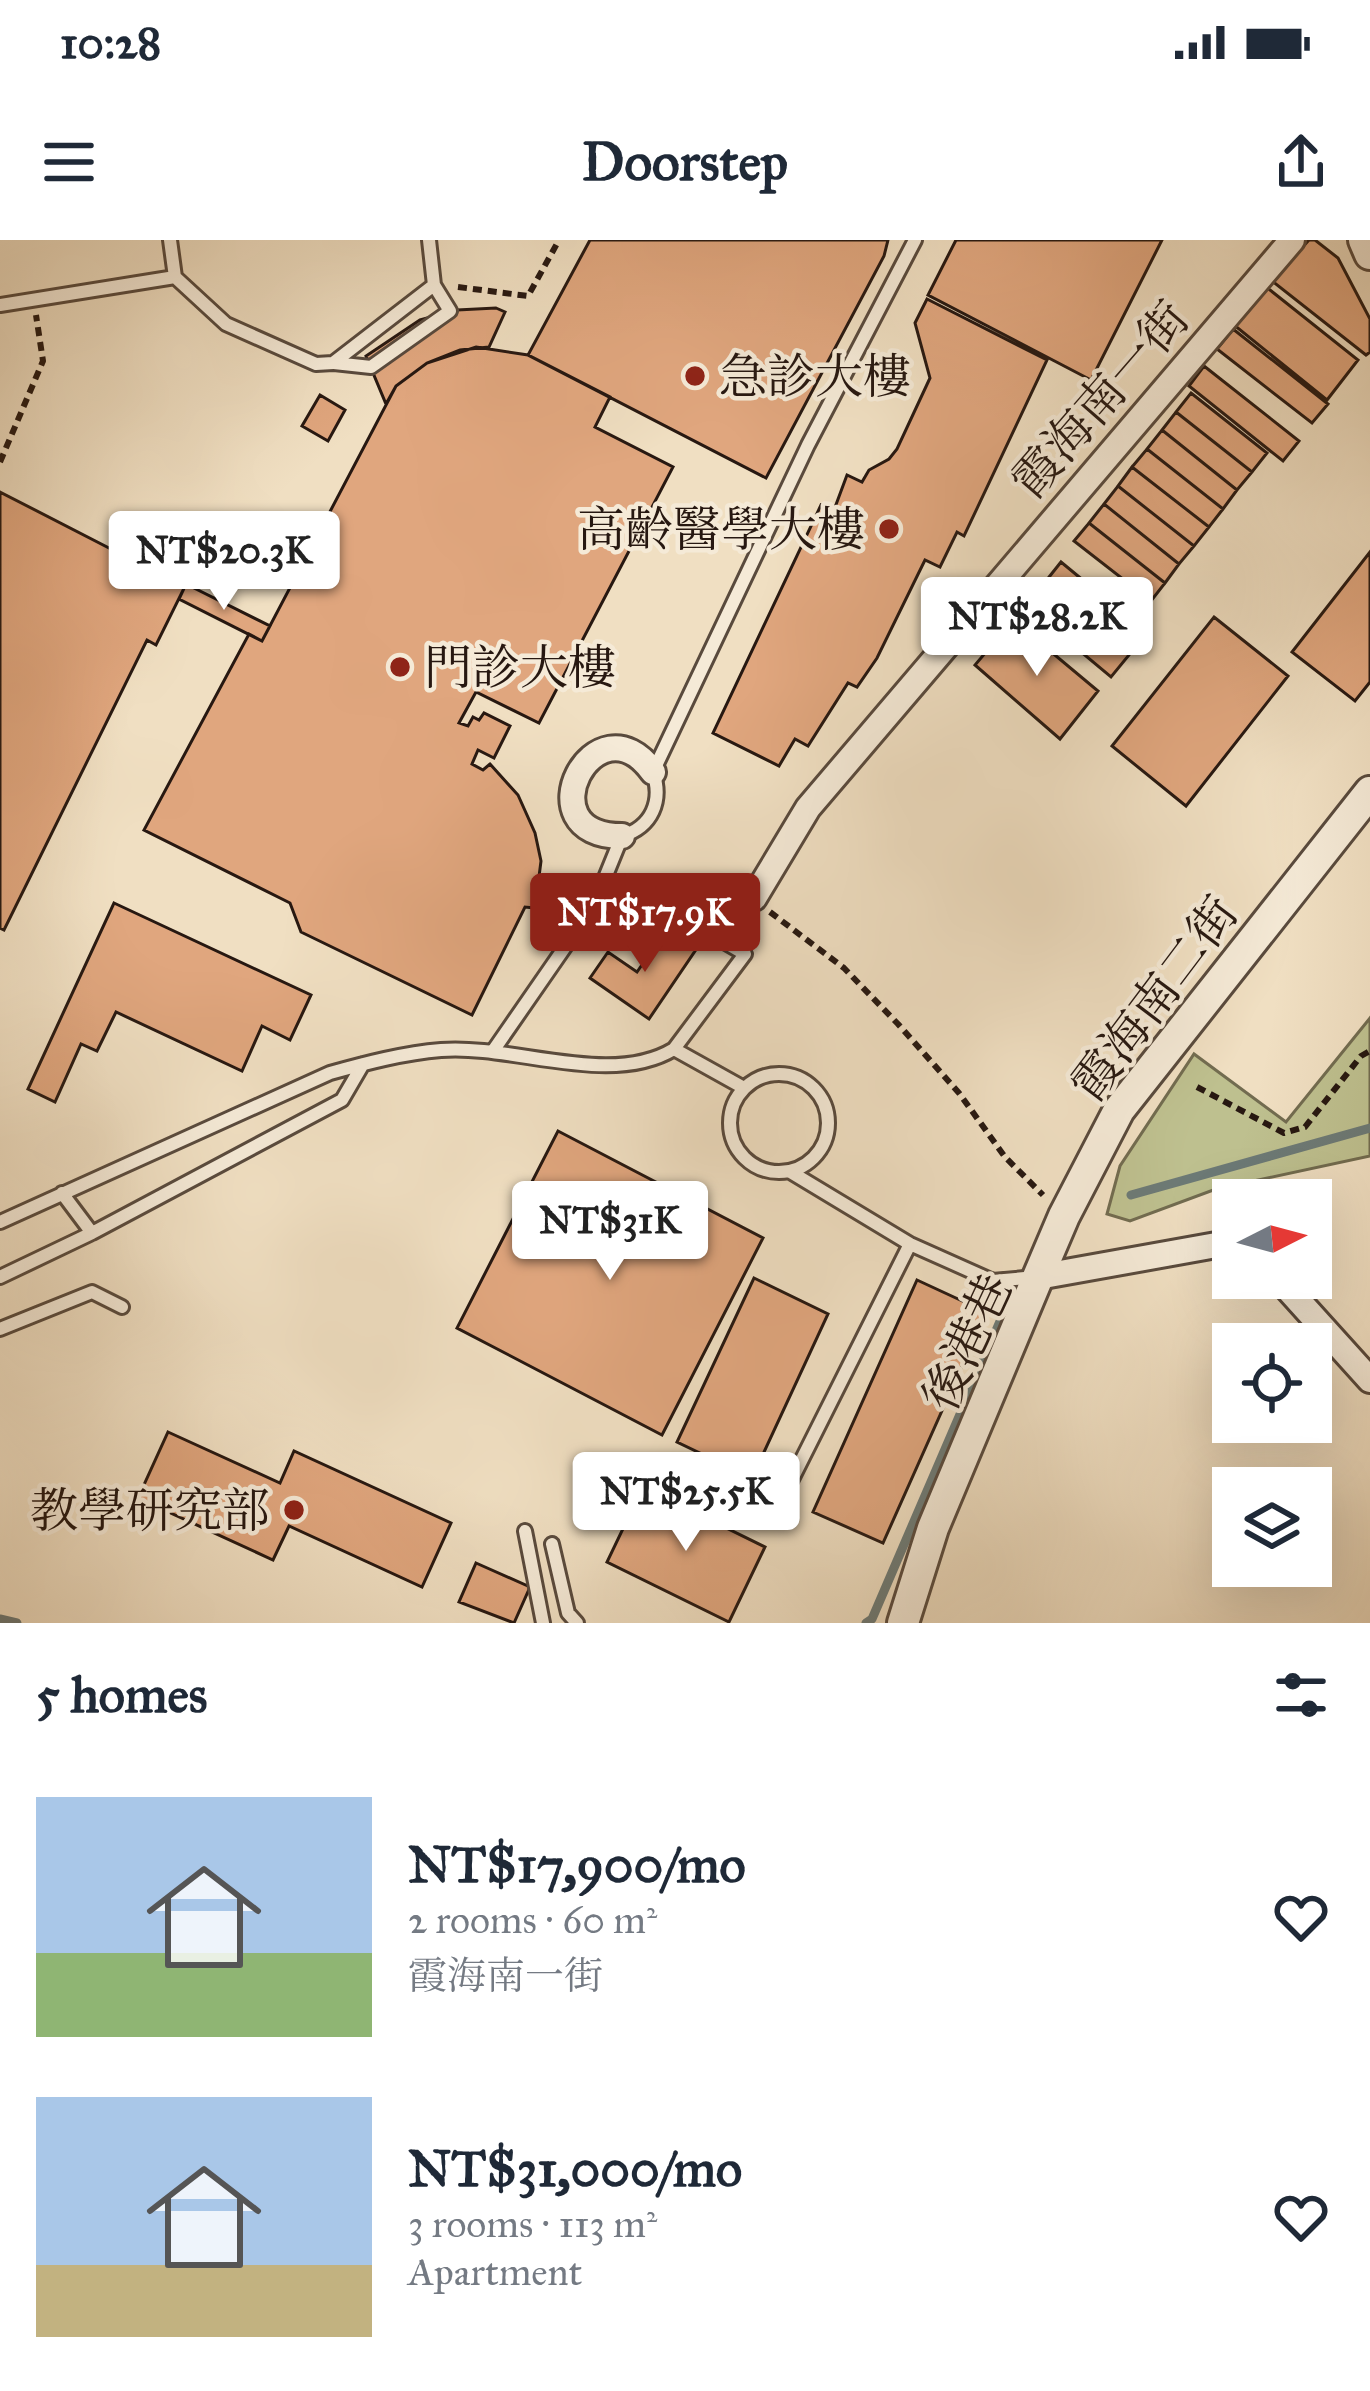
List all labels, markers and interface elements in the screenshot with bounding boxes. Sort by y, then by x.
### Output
text: 10:28 [60,15,161,70]
icon: menu [36,129,102,195]
text: Doorstep [582,129,788,195]
icon: share [1268,129,1334,195]
street label: 霞海南一街 [999,289,1201,509]
place label: 急診大樓 [719,347,911,406]
marker: 急診大樓 [682,363,708,389]
place label: 高齡醫學大樓 [577,500,865,559]
pin: NT$20.3K [100,511,348,613]
marker: 高齡醫學大樓 [876,516,902,542]
text: NT$20.3K [136,526,312,574]
pin: NT$28.2K [913,577,1161,679]
text: NT$28.2K [948,592,1126,640]
place label: 門診大樓 [424,638,616,697]
marker: 門診大樓 [387,654,413,680]
pin: NT$17.9K [521,873,769,975]
street label: 霞海南二街 [1059,885,1250,1112]
text: NT$17.9K [557,888,733,936]
north arrow [1212,1179,1332,1299]
map controls [1212,1179,1332,1587]
pin: NT$31K [512,1181,708,1283]
text: NT$31K [539,1196,681,1244]
street label: 後港巷 [910,1264,1025,1420]
button: locate [1212,1323,1332,1443]
pin: NT$25.5K [562,1452,810,1554]
text: NT$25.5K [600,1467,772,1515]
button: layers [1212,1467,1332,1587]
place label: 教學研究部 [30,1481,270,1540]
marker: 教學研究部 [281,1497,307,1523]
icon: filters [1268,1662,1334,1728]
text: 5 homes [36,1664,207,1726]
text: NT$17,900/mo [408,1834,746,1896]
icon: home [132,1845,276,1989]
icon: heart [1268,1884,1334,1950]
text: 2 rooms · 60 m² [408,1896,657,1944]
text: 霞海南一街 [408,1952,603,2000]
text: NT$31,000/mo [408,2138,742,2200]
icon: home [132,2145,276,2289]
icon: heart [1268,2184,1334,2250]
text: 3 rooms · 113 m² [408,2200,657,2248]
text: Apartment [408,2248,582,2296]

